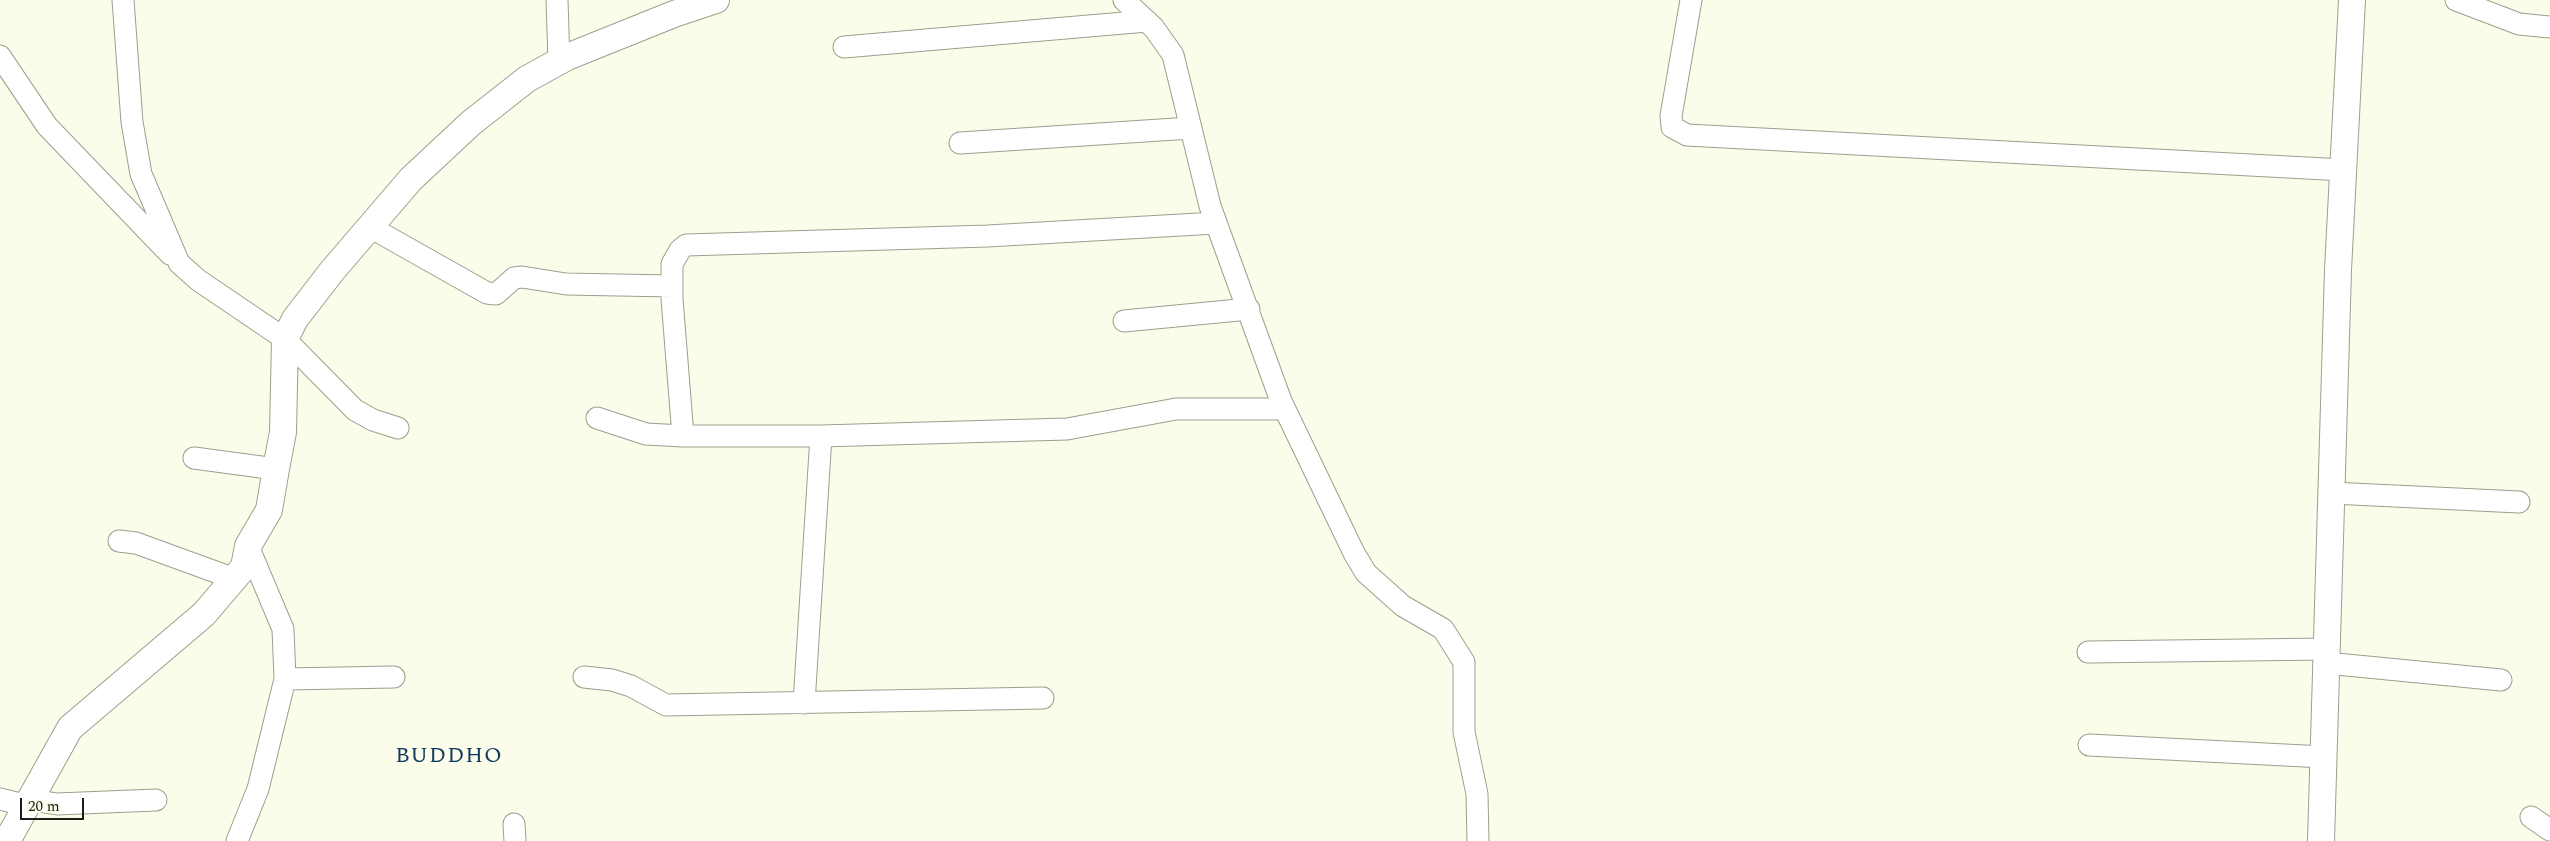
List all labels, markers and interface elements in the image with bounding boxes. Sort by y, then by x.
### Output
district label: BUDDHO [394,745,504,771]
scale bar [22,788,86,820]
text: 20 m [28,795,60,818]

